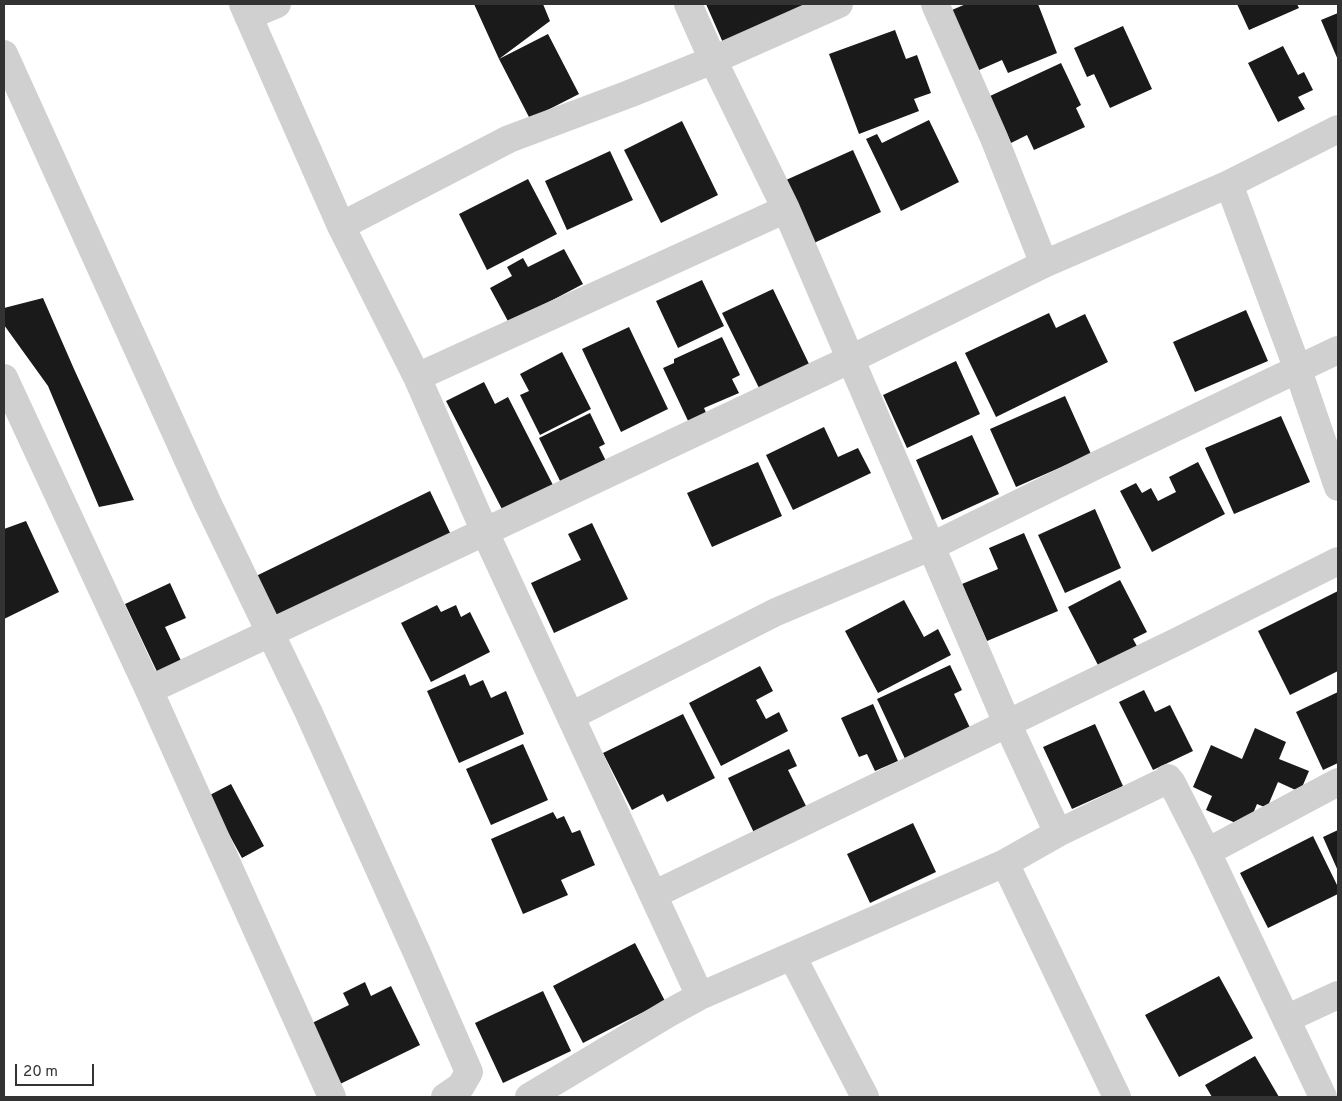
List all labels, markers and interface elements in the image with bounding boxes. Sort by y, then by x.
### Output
scale bar [18,1054,96,1086]
text: 20 m [23,1063,58,1082]

